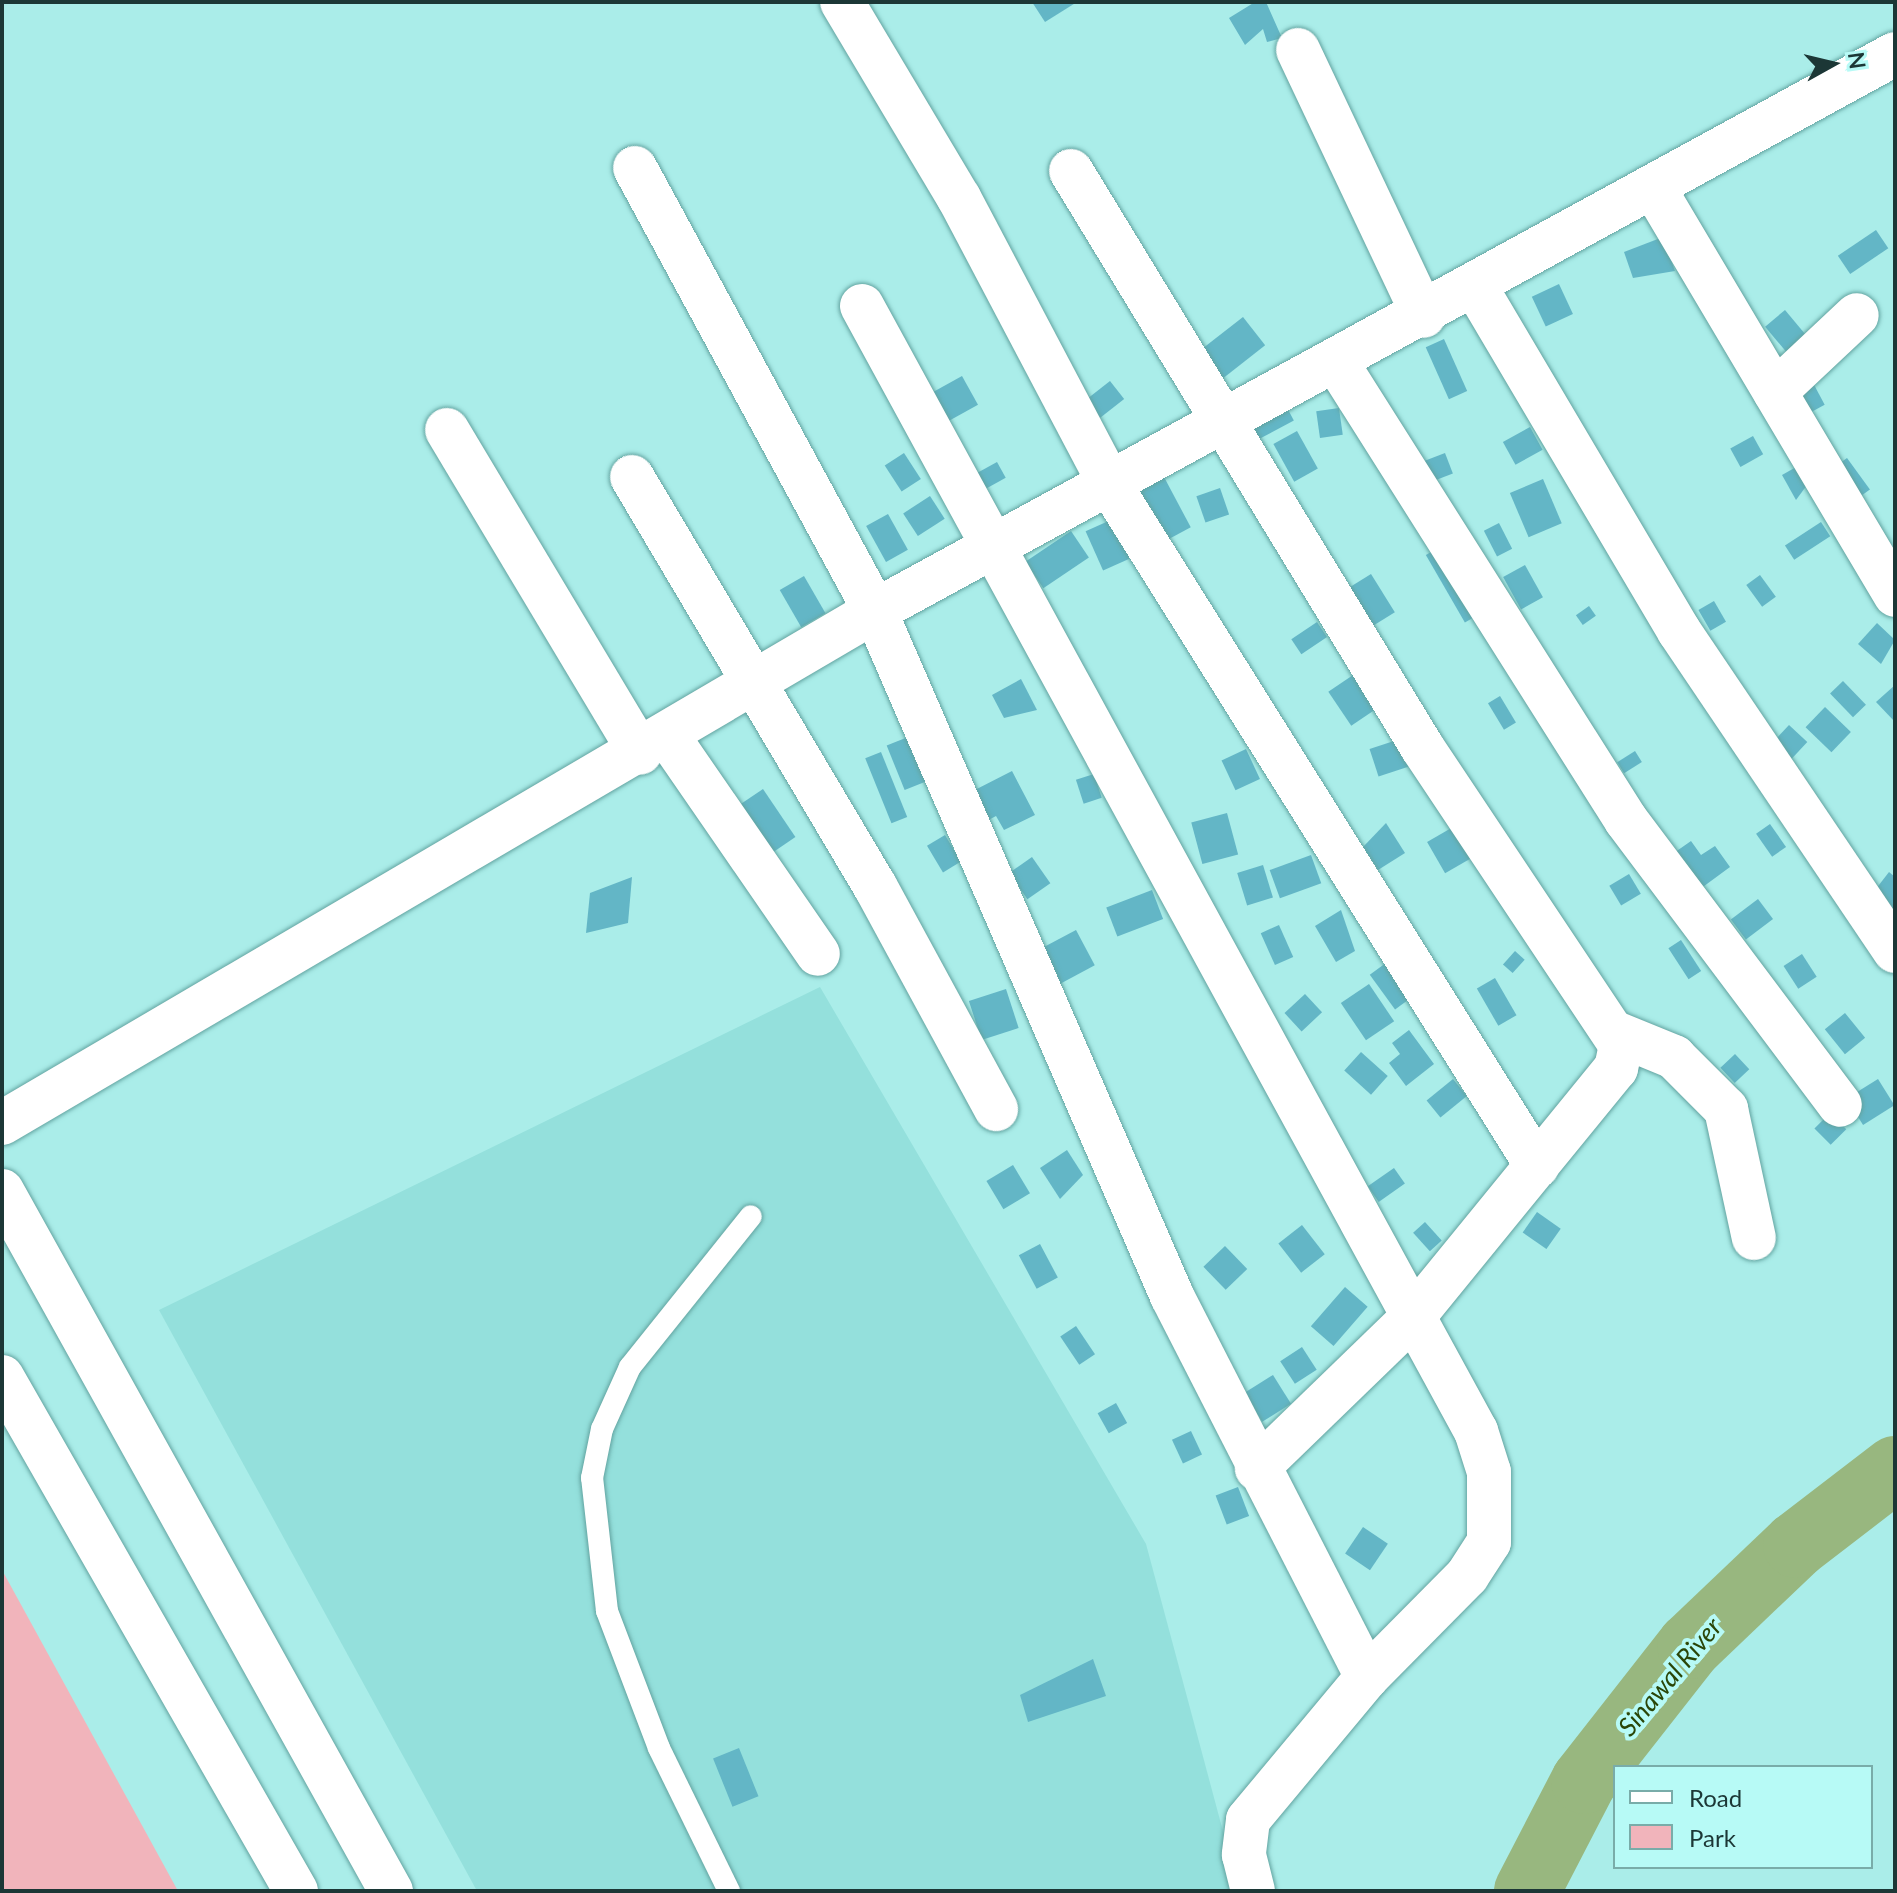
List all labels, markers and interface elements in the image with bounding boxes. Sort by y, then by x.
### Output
north arrow [1793,24,1873,104]
text: N [1843,50,1872,71]
water label: Sinawal River [1612,1612,1728,1742]
legend [1613,1765,1873,1869]
text: Road [1689,1783,1742,1812]
text: Park [1689,1823,1736,1852]

